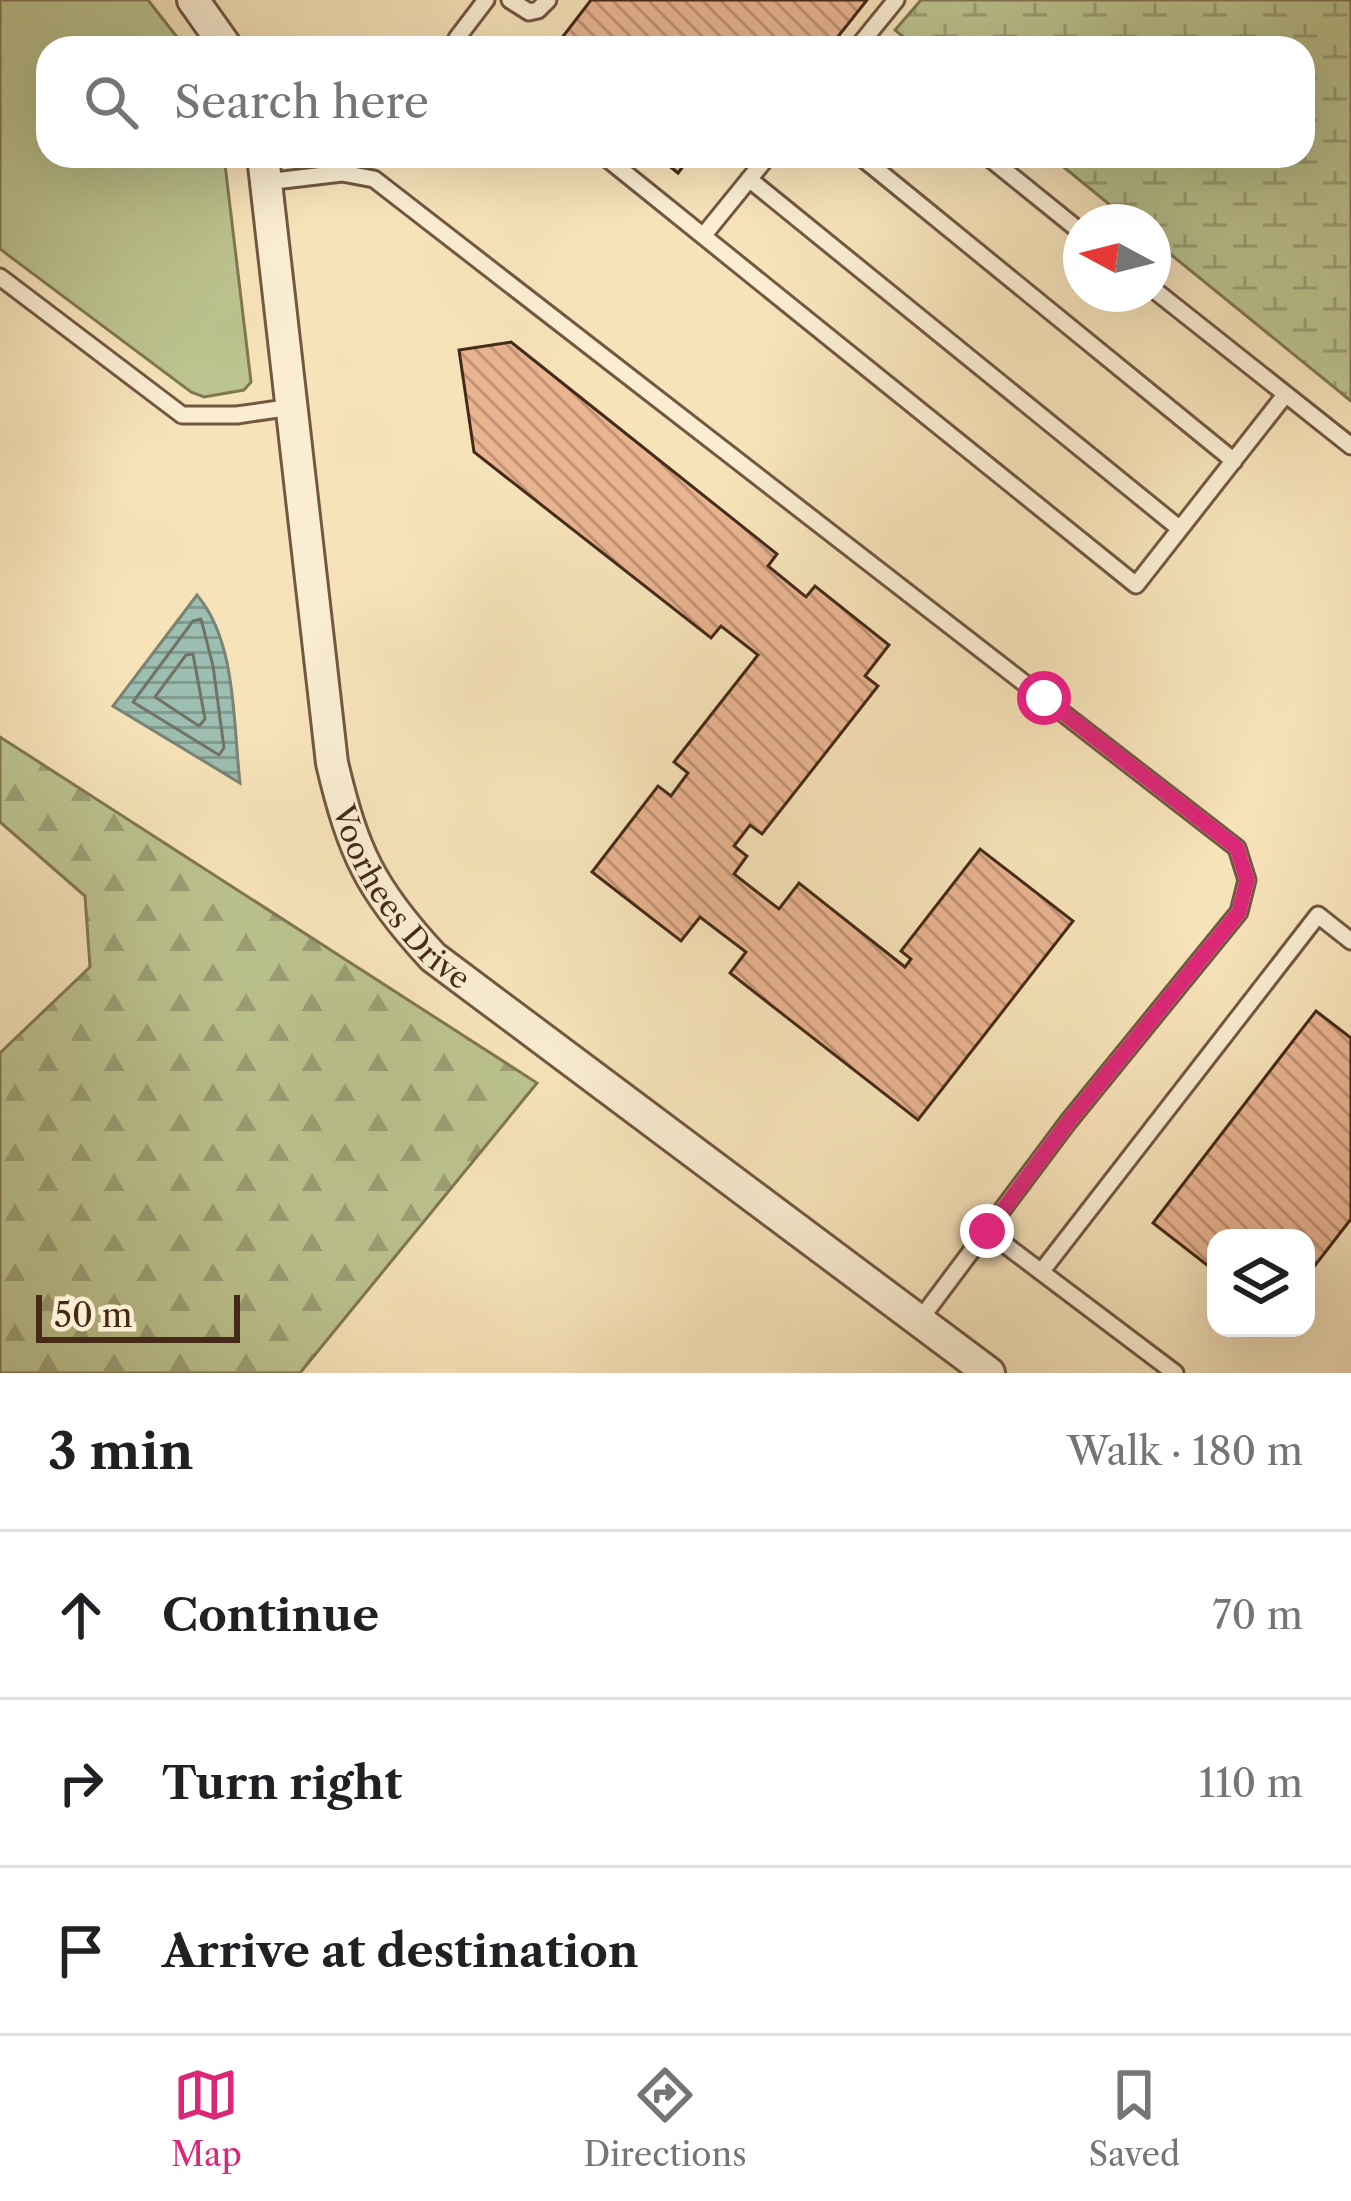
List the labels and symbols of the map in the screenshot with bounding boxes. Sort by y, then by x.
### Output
north arrow [1063,204,1171,312]
route start [1017,671,1071,725]
street label: Voorhees Drive [325,799,478,997]
route end [960,1204,1014,1258]
scale bar [36,1289,240,1342]

